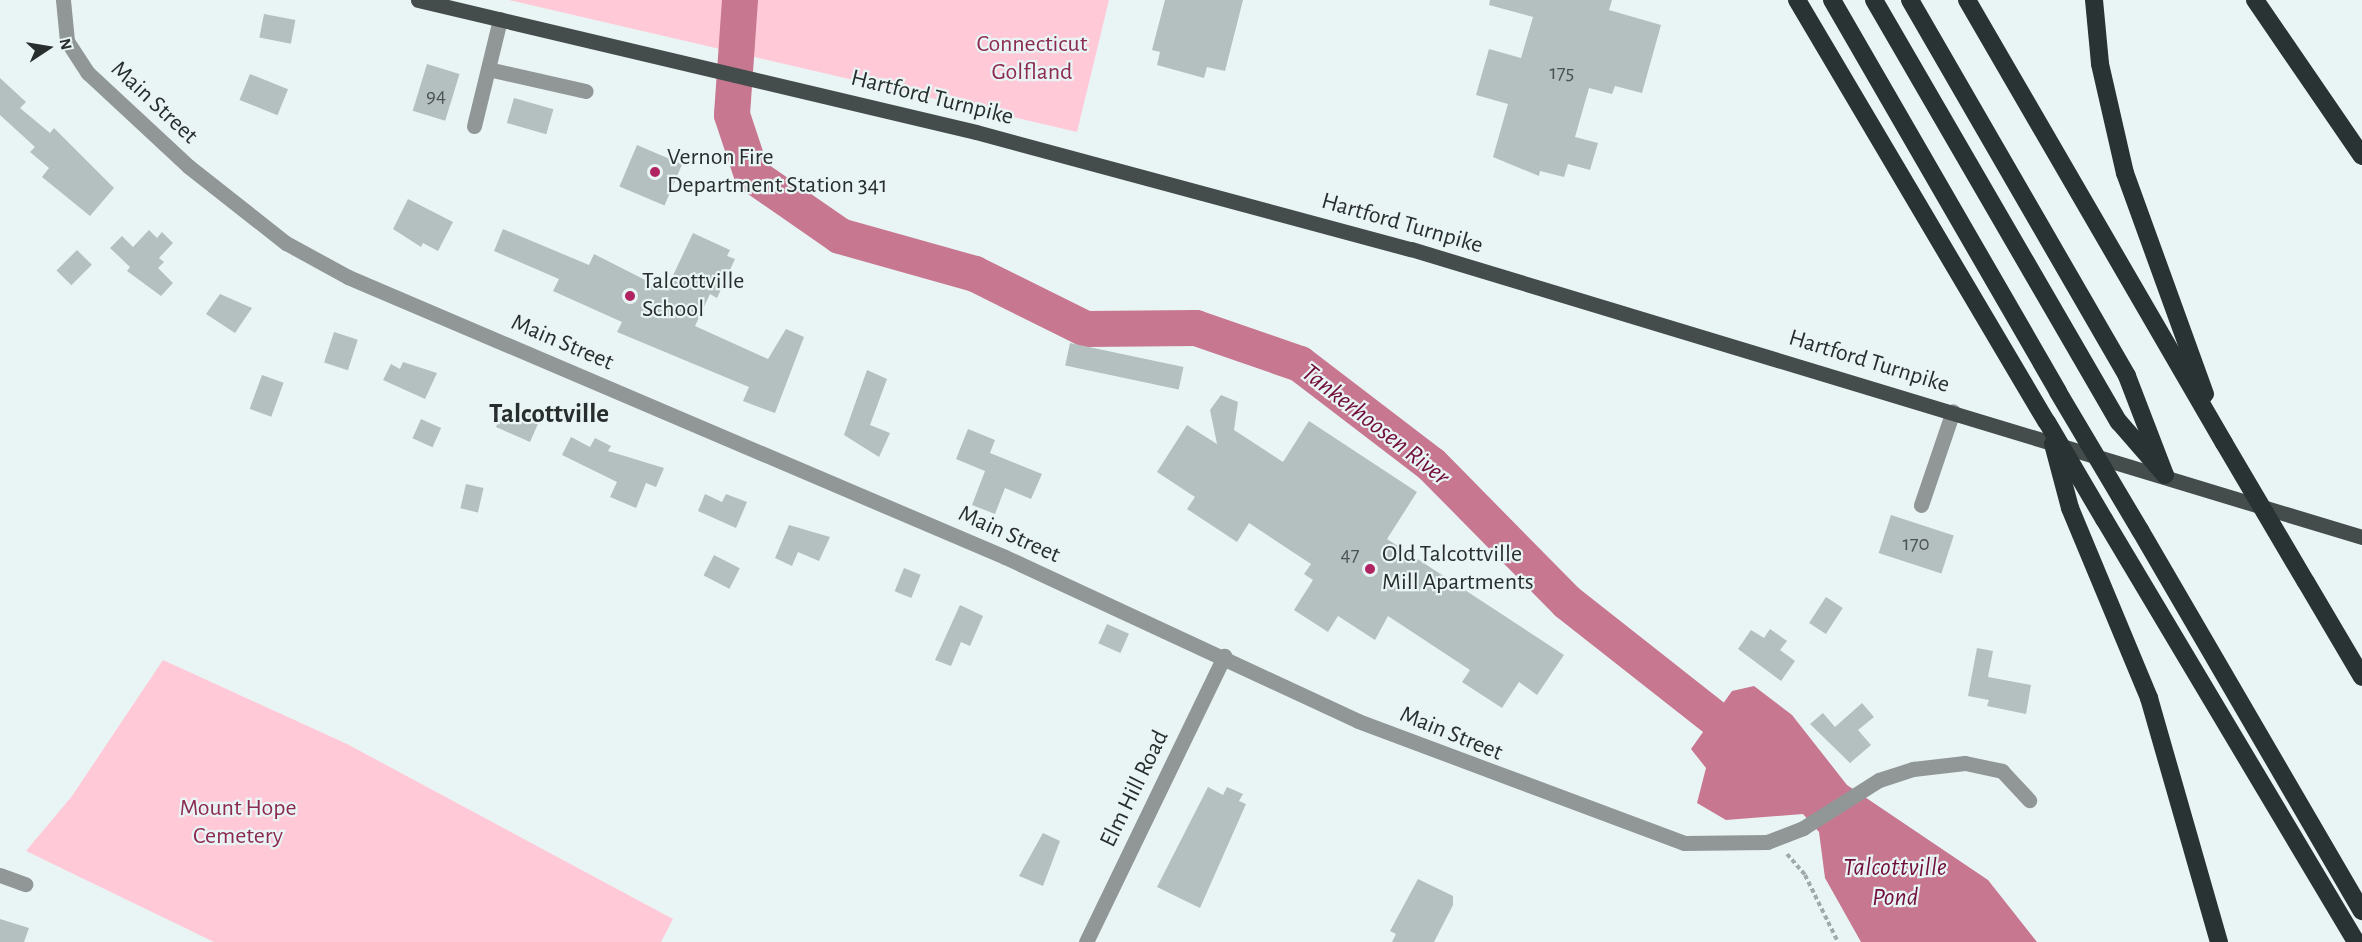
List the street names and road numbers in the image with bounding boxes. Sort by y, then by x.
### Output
street label: Main Street [105,55,203,151]
street label: Hartford Turnpike [848,64,1016,132]
street label: Hartford Turnpike [1318,187,1486,261]
street label: Main Street [506,309,618,377]
street label: Hartford Turnpike [1785,324,1953,400]
street label: Main Street [954,500,1064,570]
street label: Main Street [1395,700,1507,768]
street label: Elm Hill Road [1094,726,1176,852]

